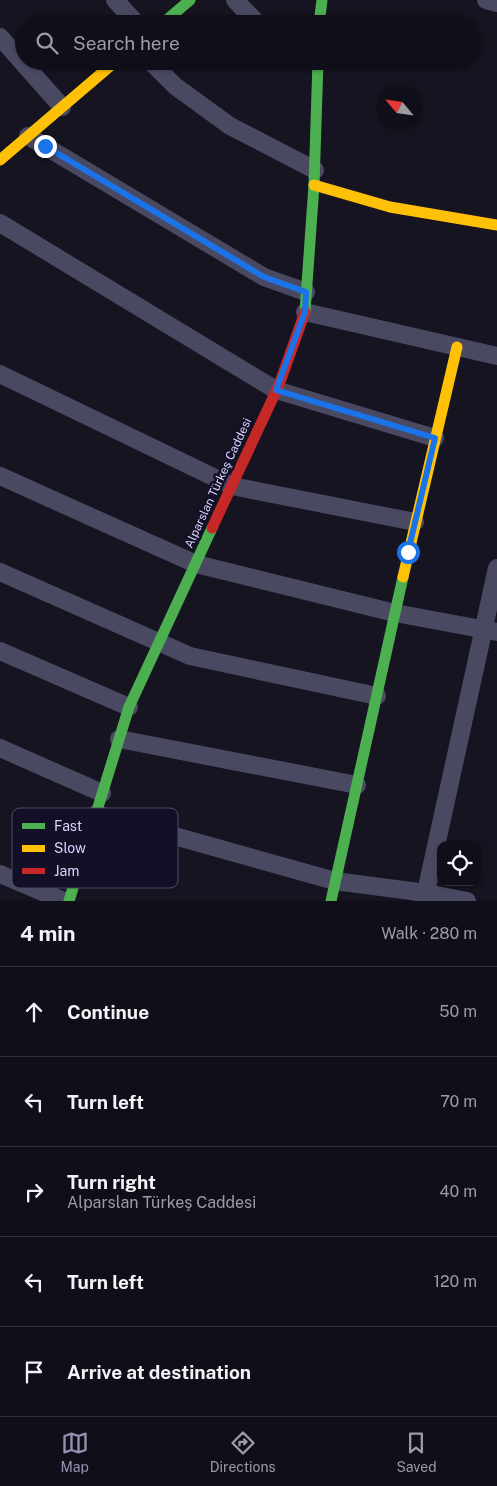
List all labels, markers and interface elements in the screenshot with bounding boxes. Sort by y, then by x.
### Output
search box [15,15,482,70]
icon: search [33,29,61,57]
text: Search here [73,32,180,54]
north arrow [377,85,422,130]
route end [34,135,57,158]
street label: Alparslan Türkeş Caddesi [182,416,254,550]
route start [397,541,420,564]
legend [12,808,178,888]
text: Fast [54,818,82,834]
text: Slow [54,840,86,856]
map controls [437,841,482,886]
button: locate [437,841,482,886]
text: Jam [54,863,79,879]
text: 4 min [20,921,75,946]
text: Walk · 280 m [381,924,477,943]
icon: ahead [20,998,48,1026]
text: Continue [67,1001,149,1023]
text: 50 m [439,1002,477,1021]
icon: left [20,1088,48,1116]
text: Turn left [67,1091,144,1113]
text: 70 m [440,1092,477,1111]
text: Turn right [67,1171,156,1193]
icon: right [20,1178,48,1206]
text: 40 m [439,1182,477,1201]
text: Alparslan Türkeş Caddesi [67,1193,256,1212]
icon: left [20,1268,48,1296]
text: Turn left [67,1271,144,1293]
text: 120 m [433,1272,477,1291]
icon: arrive [20,1358,48,1386]
text: Arrive at destination [67,1361,251,1383]
tab: Map [60,1429,89,1475]
tab: Directions [210,1429,276,1475]
tab: Saved [396,1429,437,1475]

